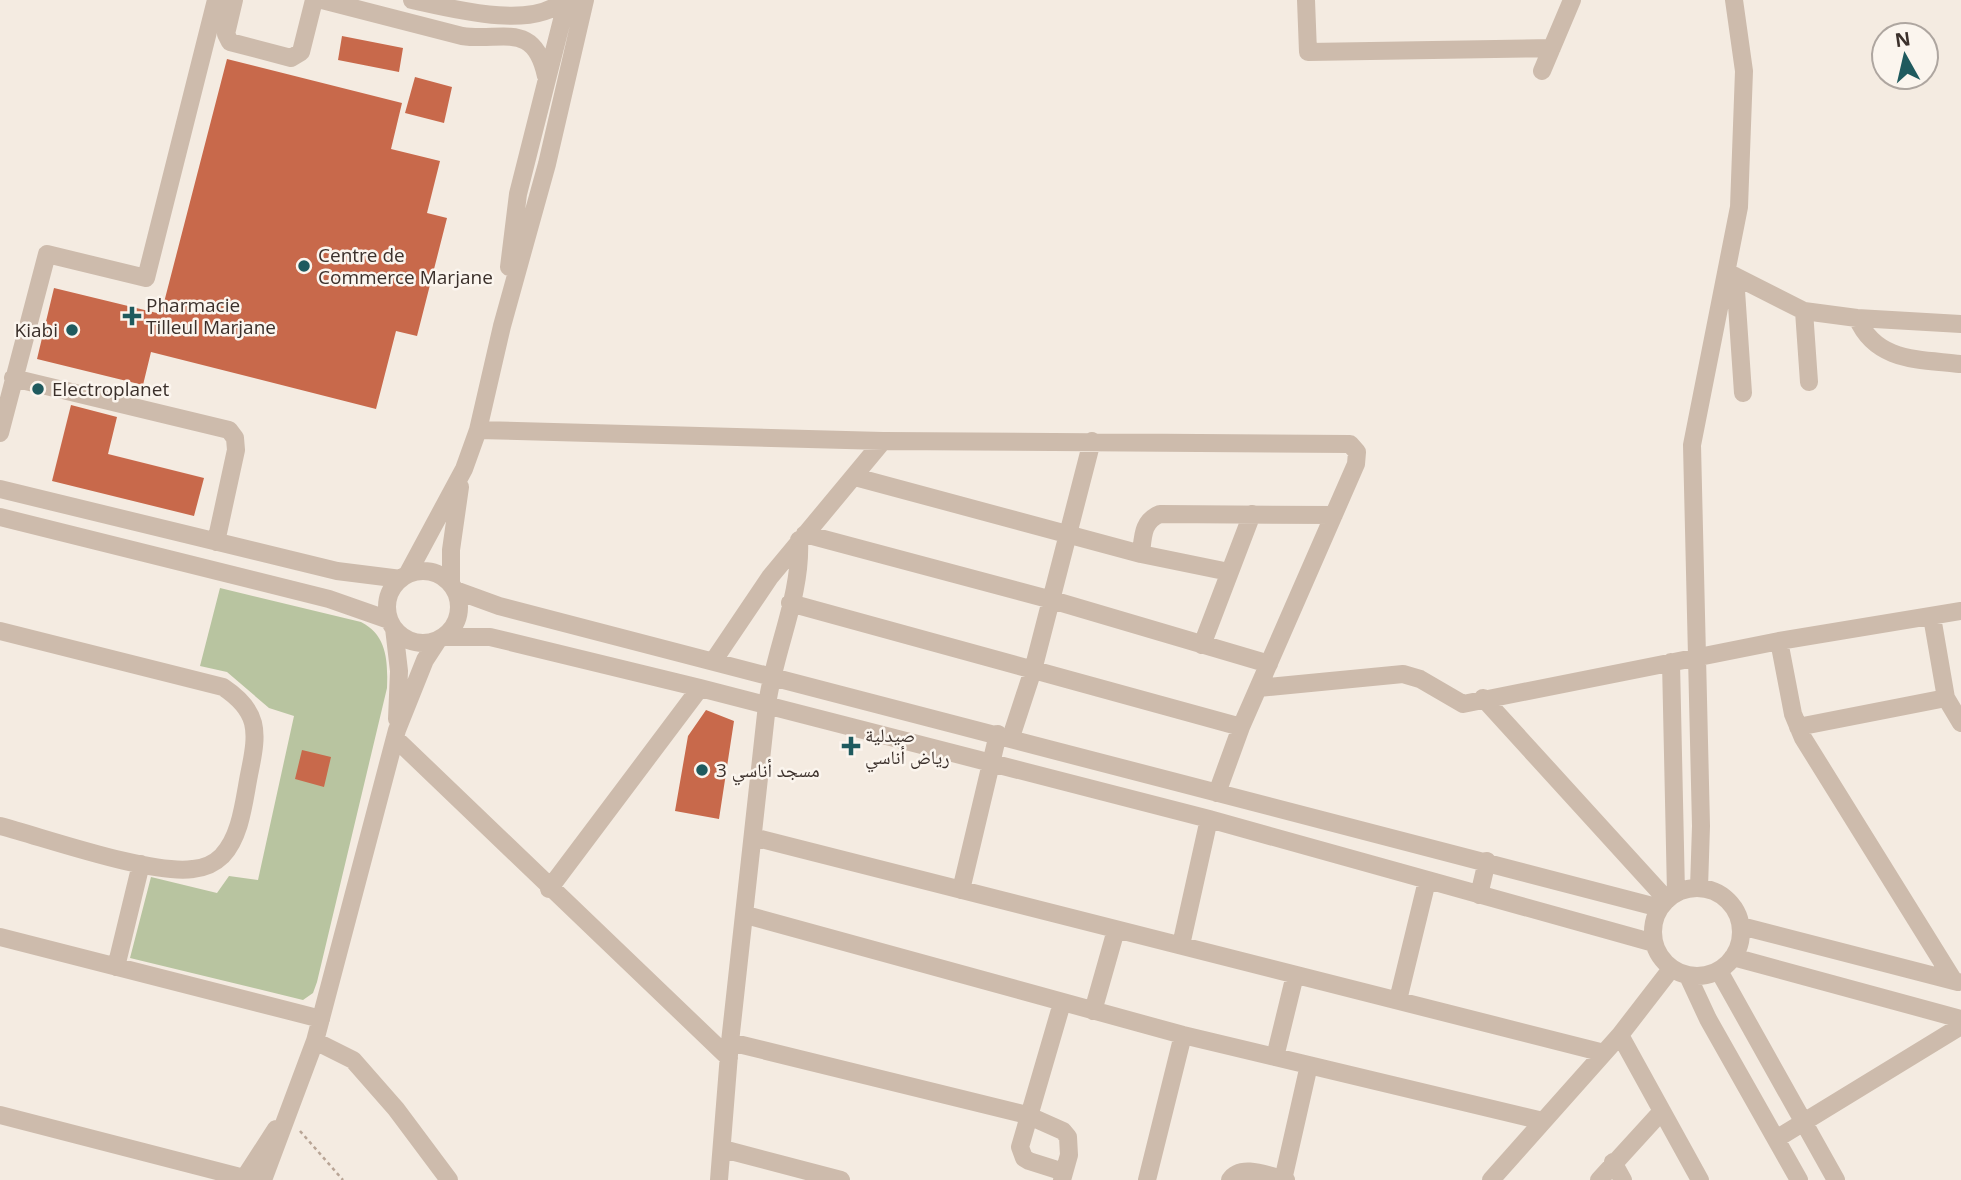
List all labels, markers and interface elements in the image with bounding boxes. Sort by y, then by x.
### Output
north arrow [1870,21,1940,91]
text: N [1893,25,1912,53]
place label: Centre de Commerce Marjane [318,242,493,290]
marker: Centre de Commerce Marjane [296,258,312,274]
place label: Pharmacie Tilleul Marjane [146,292,276,340]
marker: Pharmacie Tilleul Marjane [124,308,140,324]
place label: Kiabi [15,317,58,343]
marker: Kiabi [64,322,80,338]
place label: Electroplanet [52,376,169,402]
marker: Electroplanet [30,381,46,397]
place label: صيدلية رياض أناسي [865,722,950,773]
marker: صيدلية رياض أناسي [843,738,859,754]
place label: مسجد أناسي 3 [716,757,820,786]
marker: مسجد أناسي 3 [694,762,710,778]

